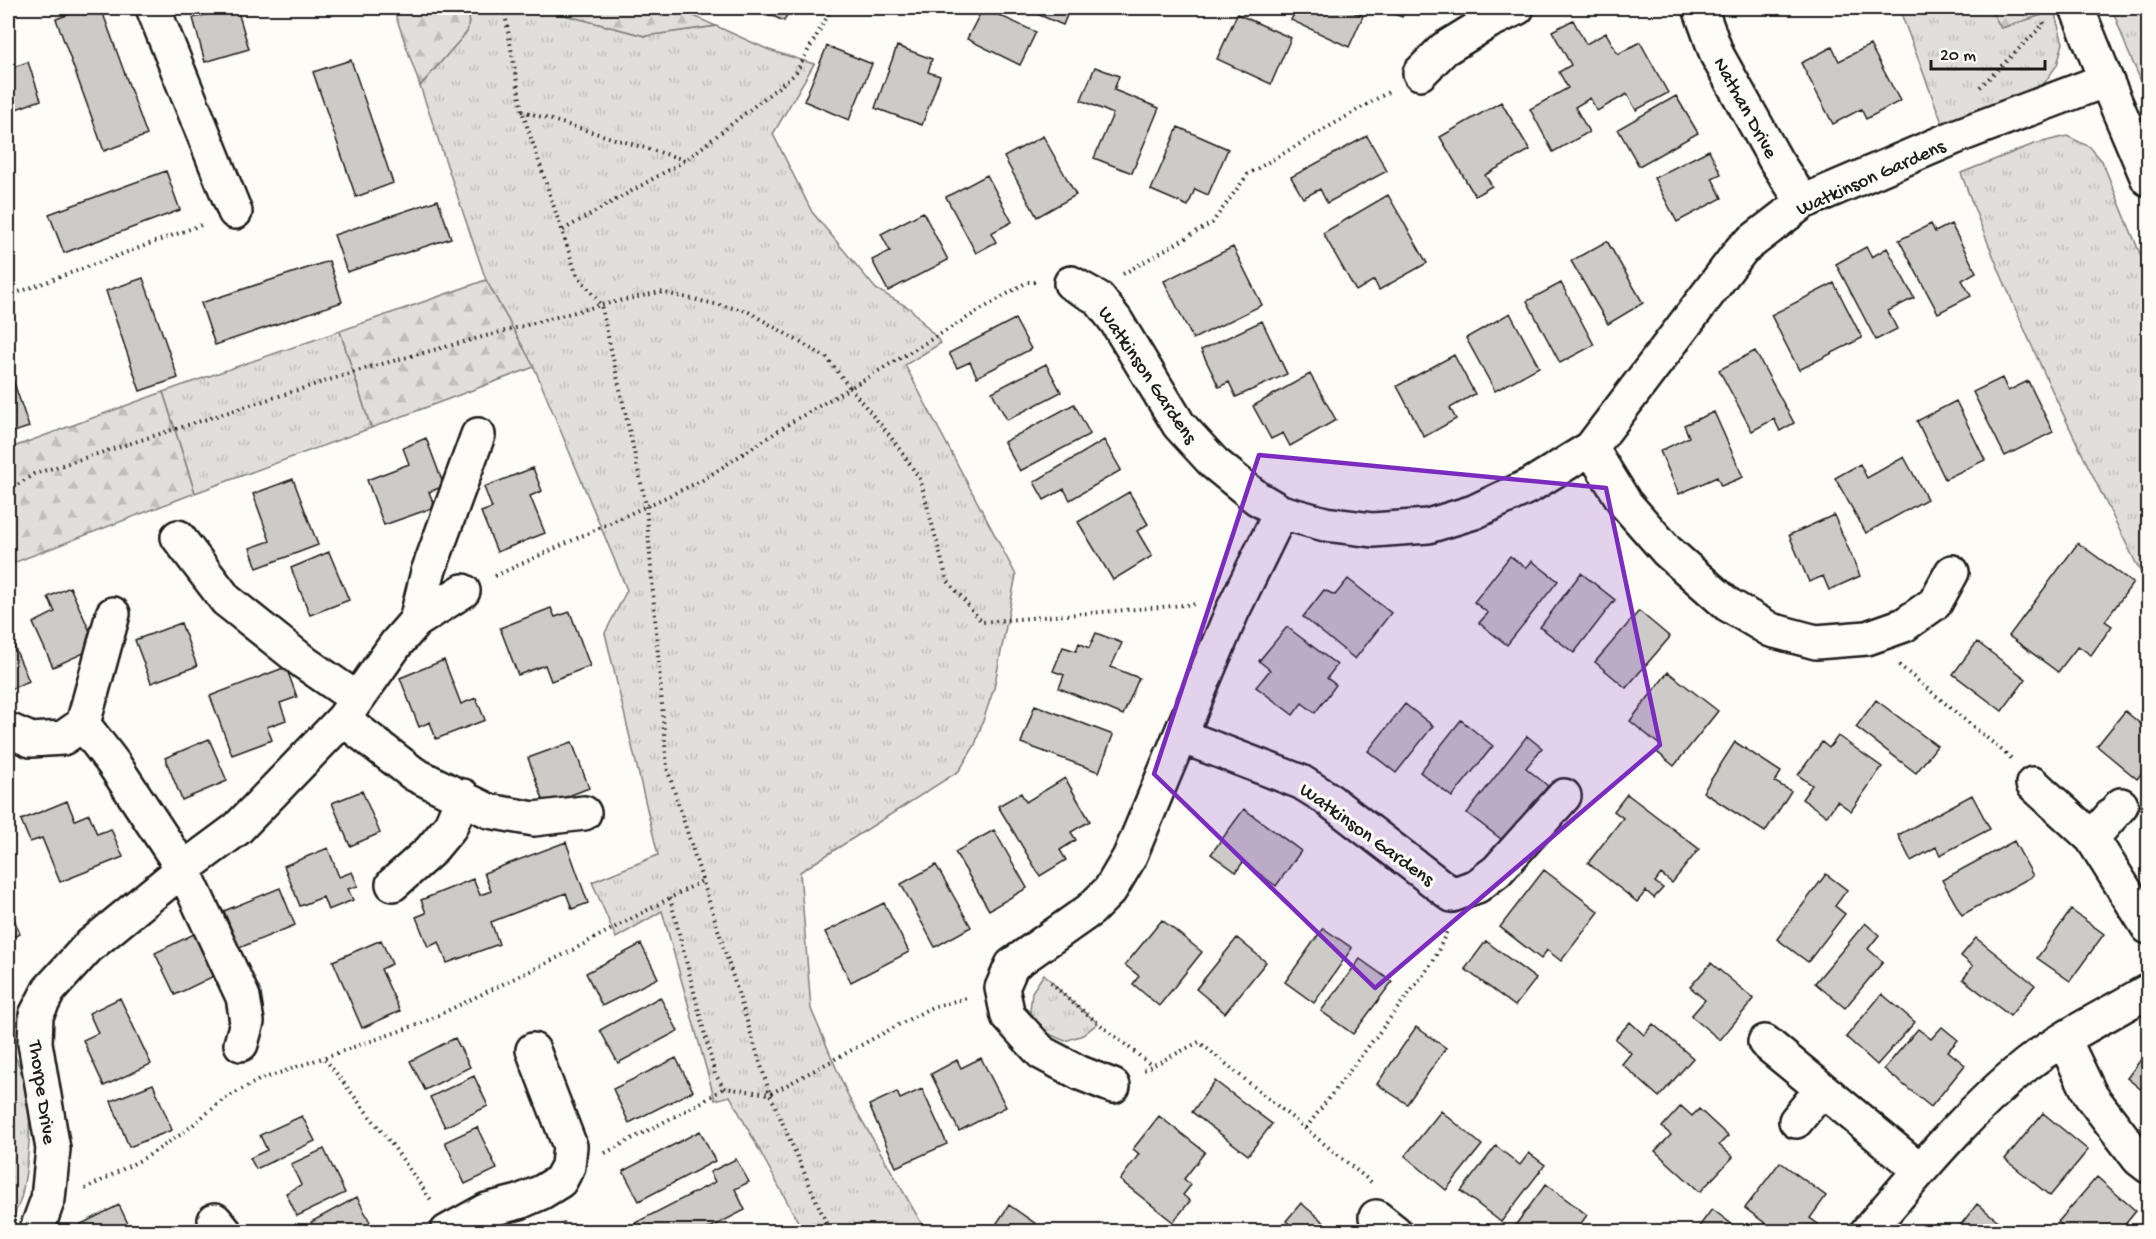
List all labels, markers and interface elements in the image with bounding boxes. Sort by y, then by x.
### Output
scale bar [1931,33,2045,71]
text: 20 m [1940,46,1976,67]
street label: Nathan Drive [1707,54,1781,164]
street label: Watkinson Gardens [1793,136,1950,222]
street label: Watkinson Gardens [1092,303,1201,450]
street label: Watkinson Gardens [1294,779,1438,893]
street label: Thorpe Drive [22,1038,59,1146]

